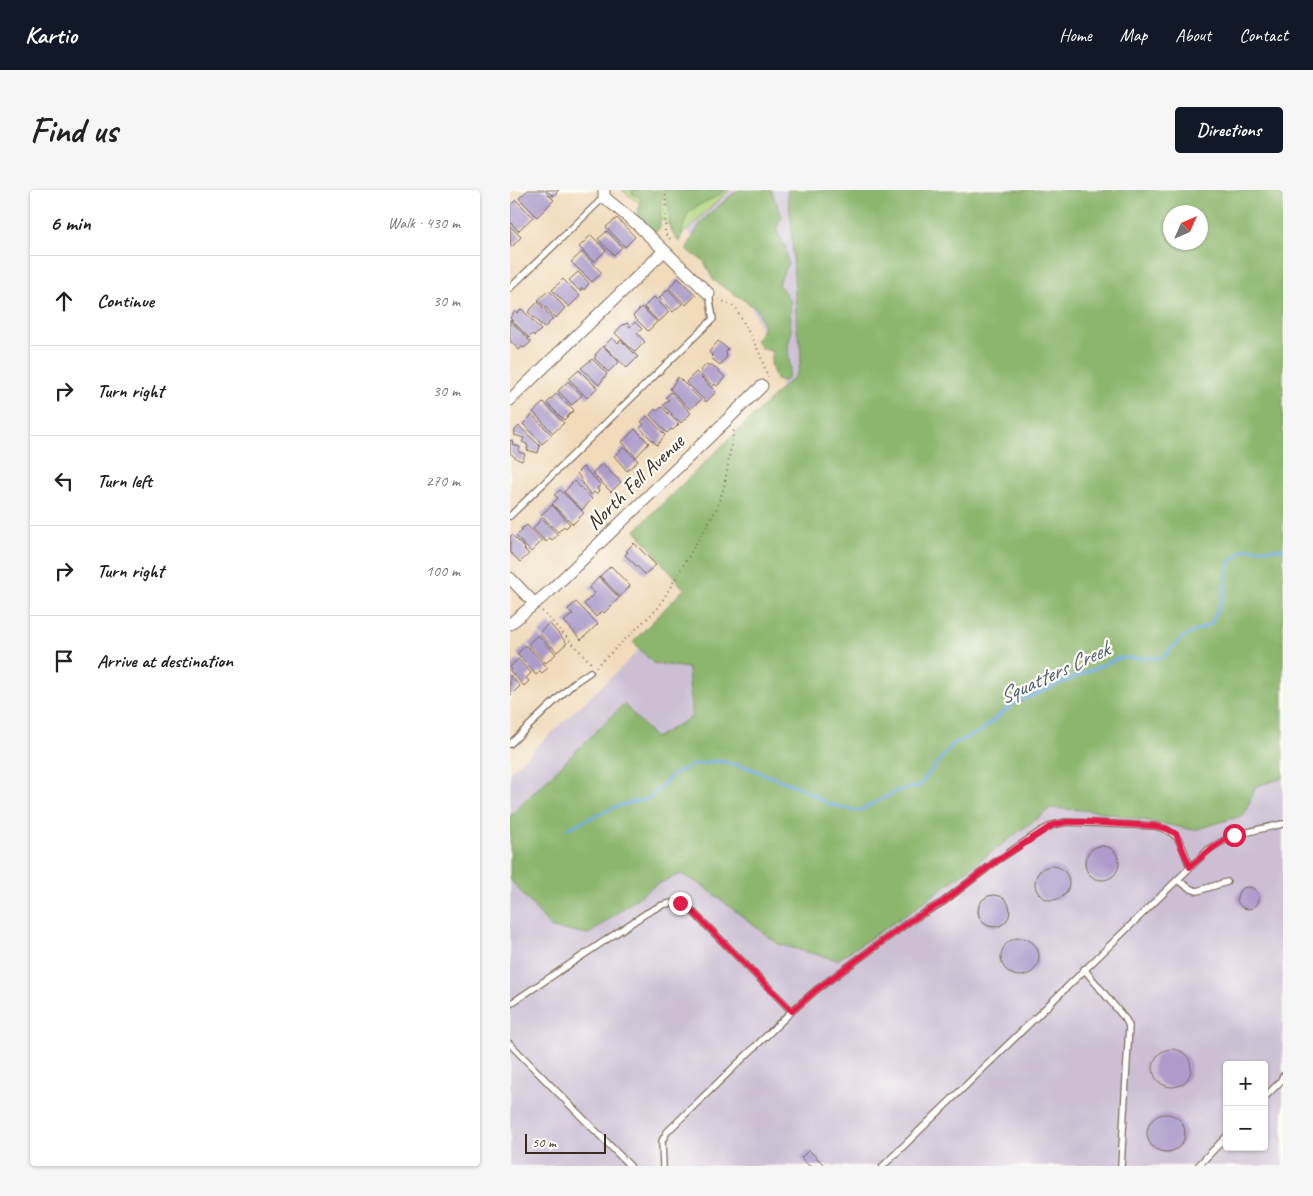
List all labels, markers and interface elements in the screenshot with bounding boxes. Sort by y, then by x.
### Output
text: Kartio [25,20,77,50]
text: Home [1059,24,1092,46]
text: Map [1120,24,1147,46]
text: About [1175,24,1211,46]
text: Contact [1239,24,1288,46]
button: Directions [1175,107,1283,153]
text: Find us [30,108,117,153]
north arrow [1163,205,1208,250]
text: 6 min [50,210,91,236]
text: Walk · 430 m [388,213,460,233]
icon: ahead [50,287,78,315]
text: Continue [97,289,154,313]
text: 30 m [433,291,460,311]
icon: right [50,377,78,405]
text: Turn right [97,379,164,403]
text: 30 m [433,381,460,401]
street label: North Fell Avenue [581,428,690,535]
icon: left [50,467,78,495]
text: Turn left [97,469,152,493]
text: 270 m [426,471,460,491]
icon: right [50,557,78,585]
text: Turn right [97,559,164,583]
text: 100 m [426,561,460,581]
water label: Squatters Creek [994,634,1117,711]
icon: arrive [50,647,78,675]
text: Arrive at destination [97,649,233,673]
route start [1223,824,1246,847]
route end [669,892,692,915]
map controls [1223,1061,1268,1151]
button: + [1223,1061,1268,1106]
button: − [1223,1106,1268,1151]
scale bar [525,1131,606,1154]
text: 50 m [532,1134,556,1151]

